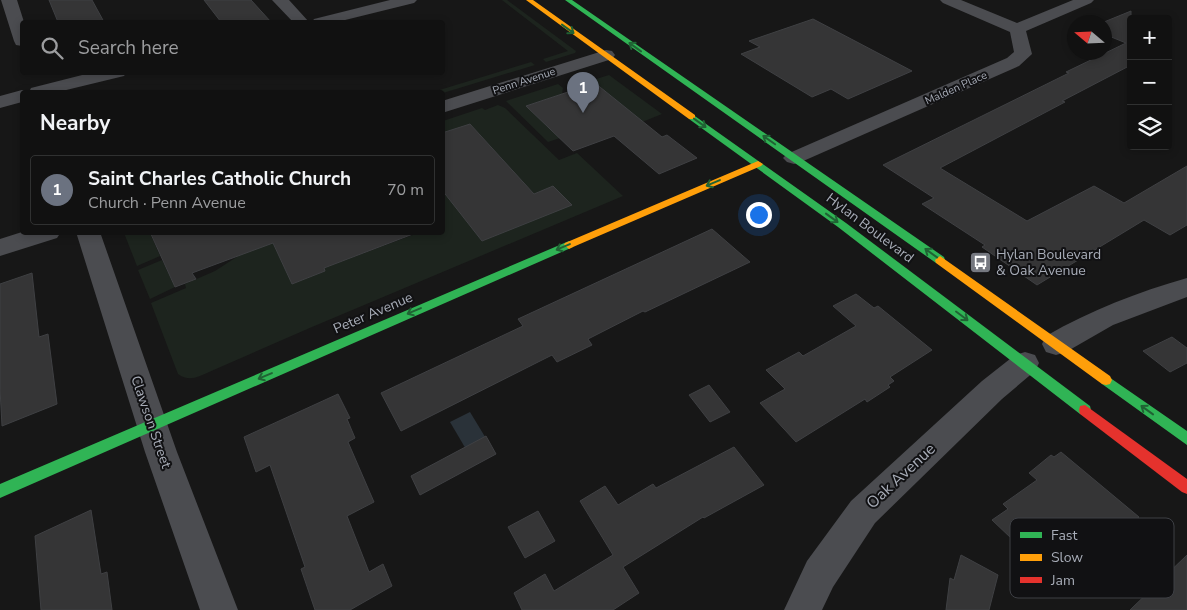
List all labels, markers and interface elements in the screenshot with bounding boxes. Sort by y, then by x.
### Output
north arrow [1067,15,1112,60]
map controls [1127,15,1172,150]
button: + [1127,15,1172,60]
search box [20,20,445,75]
one-way arrow [561,24,575,34]
icon: search [38,34,66,62]
text: Search here [78,35,179,61]
one-way arrow [629,42,643,53]
button: − [1127,60,1172,105]
street label: Penn Avenue [491,64,558,98]
street label: Malden Place [922,68,990,108]
pin: 1 [567,72,599,113]
button: layers [1127,105,1172,150]
text: Nearby [40,109,110,137]
one-way arrow [693,118,707,128]
one-way arrow [762,135,776,145]
text: Saint Charles Catholic Church [88,166,351,192]
one-way arrow [706,178,721,188]
text: 1 [52,179,62,201]
text: 70 m [387,179,424,201]
street label: Hylan Boulevard [822,189,918,267]
text: Church · Penn Avenue [88,192,246,214]
your location [746,202,772,228]
one-way arrow [825,213,839,223]
one-way arrow [556,242,571,252]
place label: Hylan Boulevard & Oak Avenue [996,245,1101,280]
one-way arrow [924,248,938,258]
bus stop icon: Hylan Boulevard & Oak Avenue [968,250,992,274]
street label: Peter Avenue [330,288,416,338]
one-way arrow [407,307,422,317]
one-way arrow [955,311,969,321]
one-way arrow [258,371,273,381]
street label: Clawson Street [126,373,176,471]
one-way arrow [1141,405,1155,415]
street label: Oak Avenue [862,438,940,514]
legend [1010,518,1174,598]
text: Fast [1051,526,1077,545]
text: Slow [1051,548,1083,567]
text: Jam [1050,571,1075,590]

